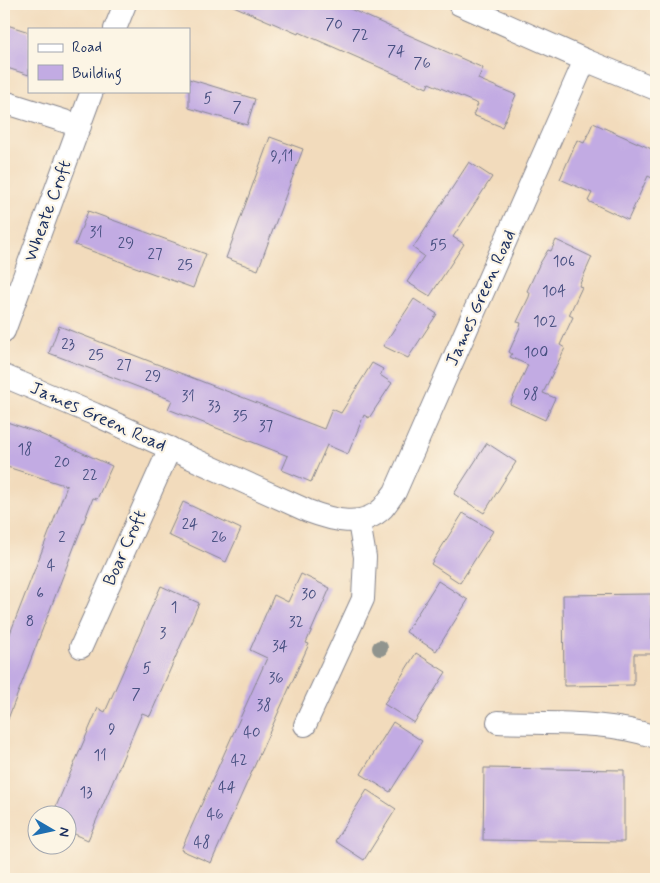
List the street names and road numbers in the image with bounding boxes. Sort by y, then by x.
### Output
street label: Wheate Croft [19,157,78,265]
street label: James Green Road [440,226,522,370]
street label: James Green Road [26,376,170,458]
street label: Boar Croft [98,506,152,590]

